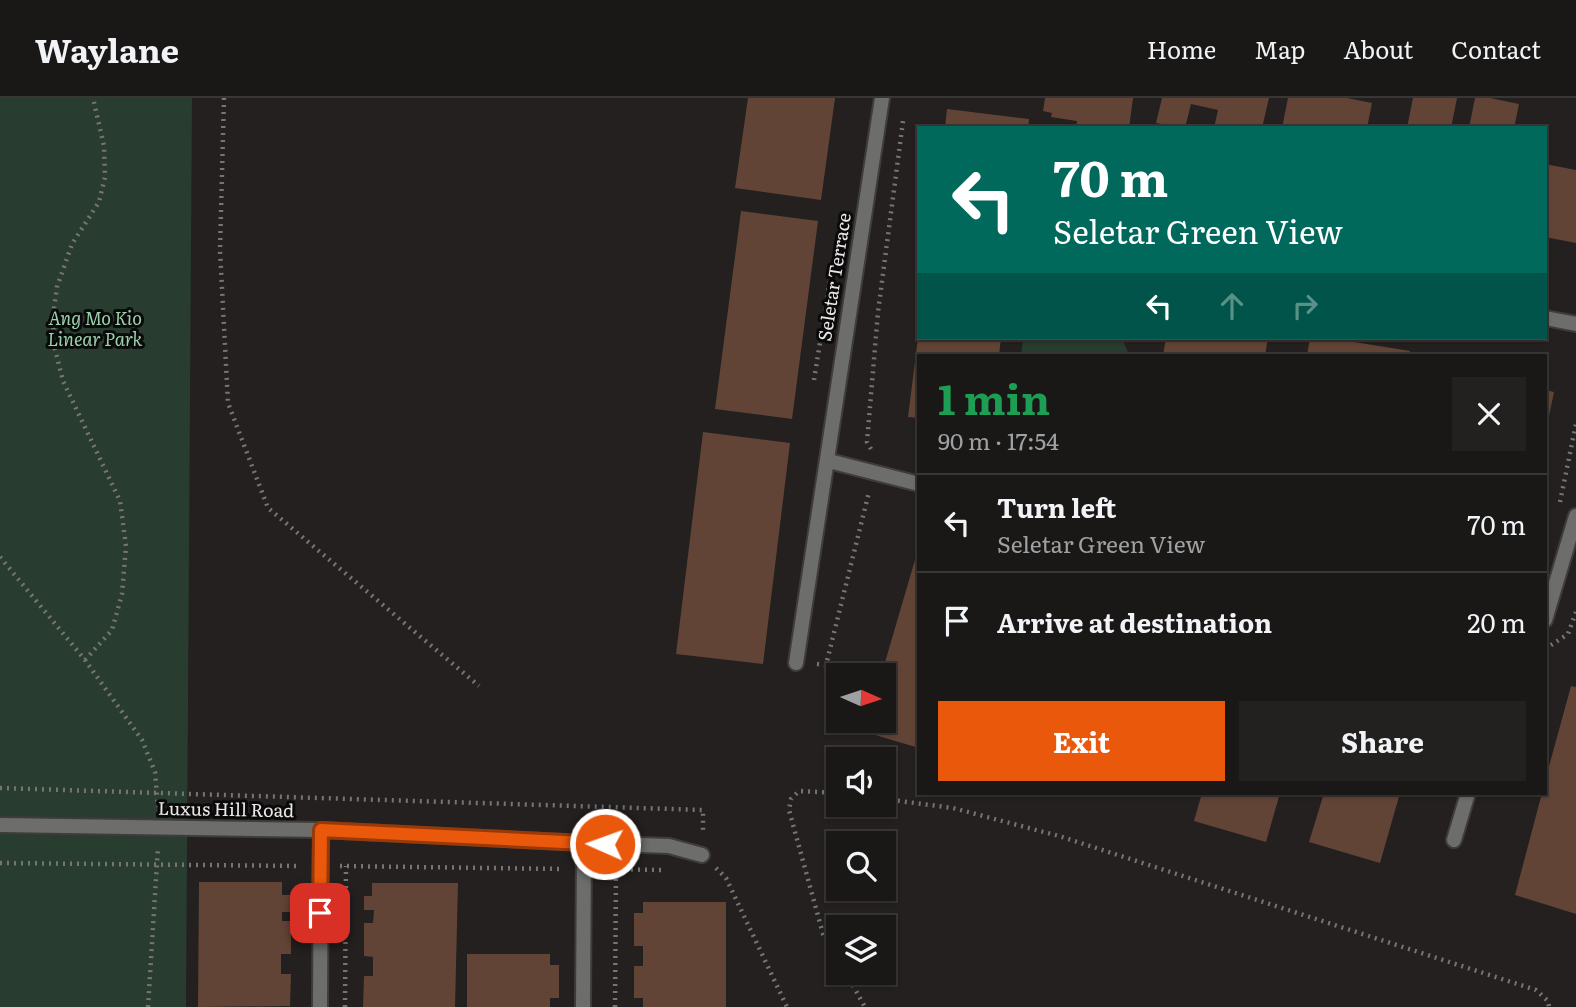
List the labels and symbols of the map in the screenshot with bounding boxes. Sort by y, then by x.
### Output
street label: Seletar Terrace [810,211,857,343]
park label: Ang Mo Kio Linear Park [47,304,143,352]
north arrow [826,663,896,733]
street label: Luxus Hill Road [158,794,294,823]
position arrow [568,807,642,881]
pin [290,883,350,943]

